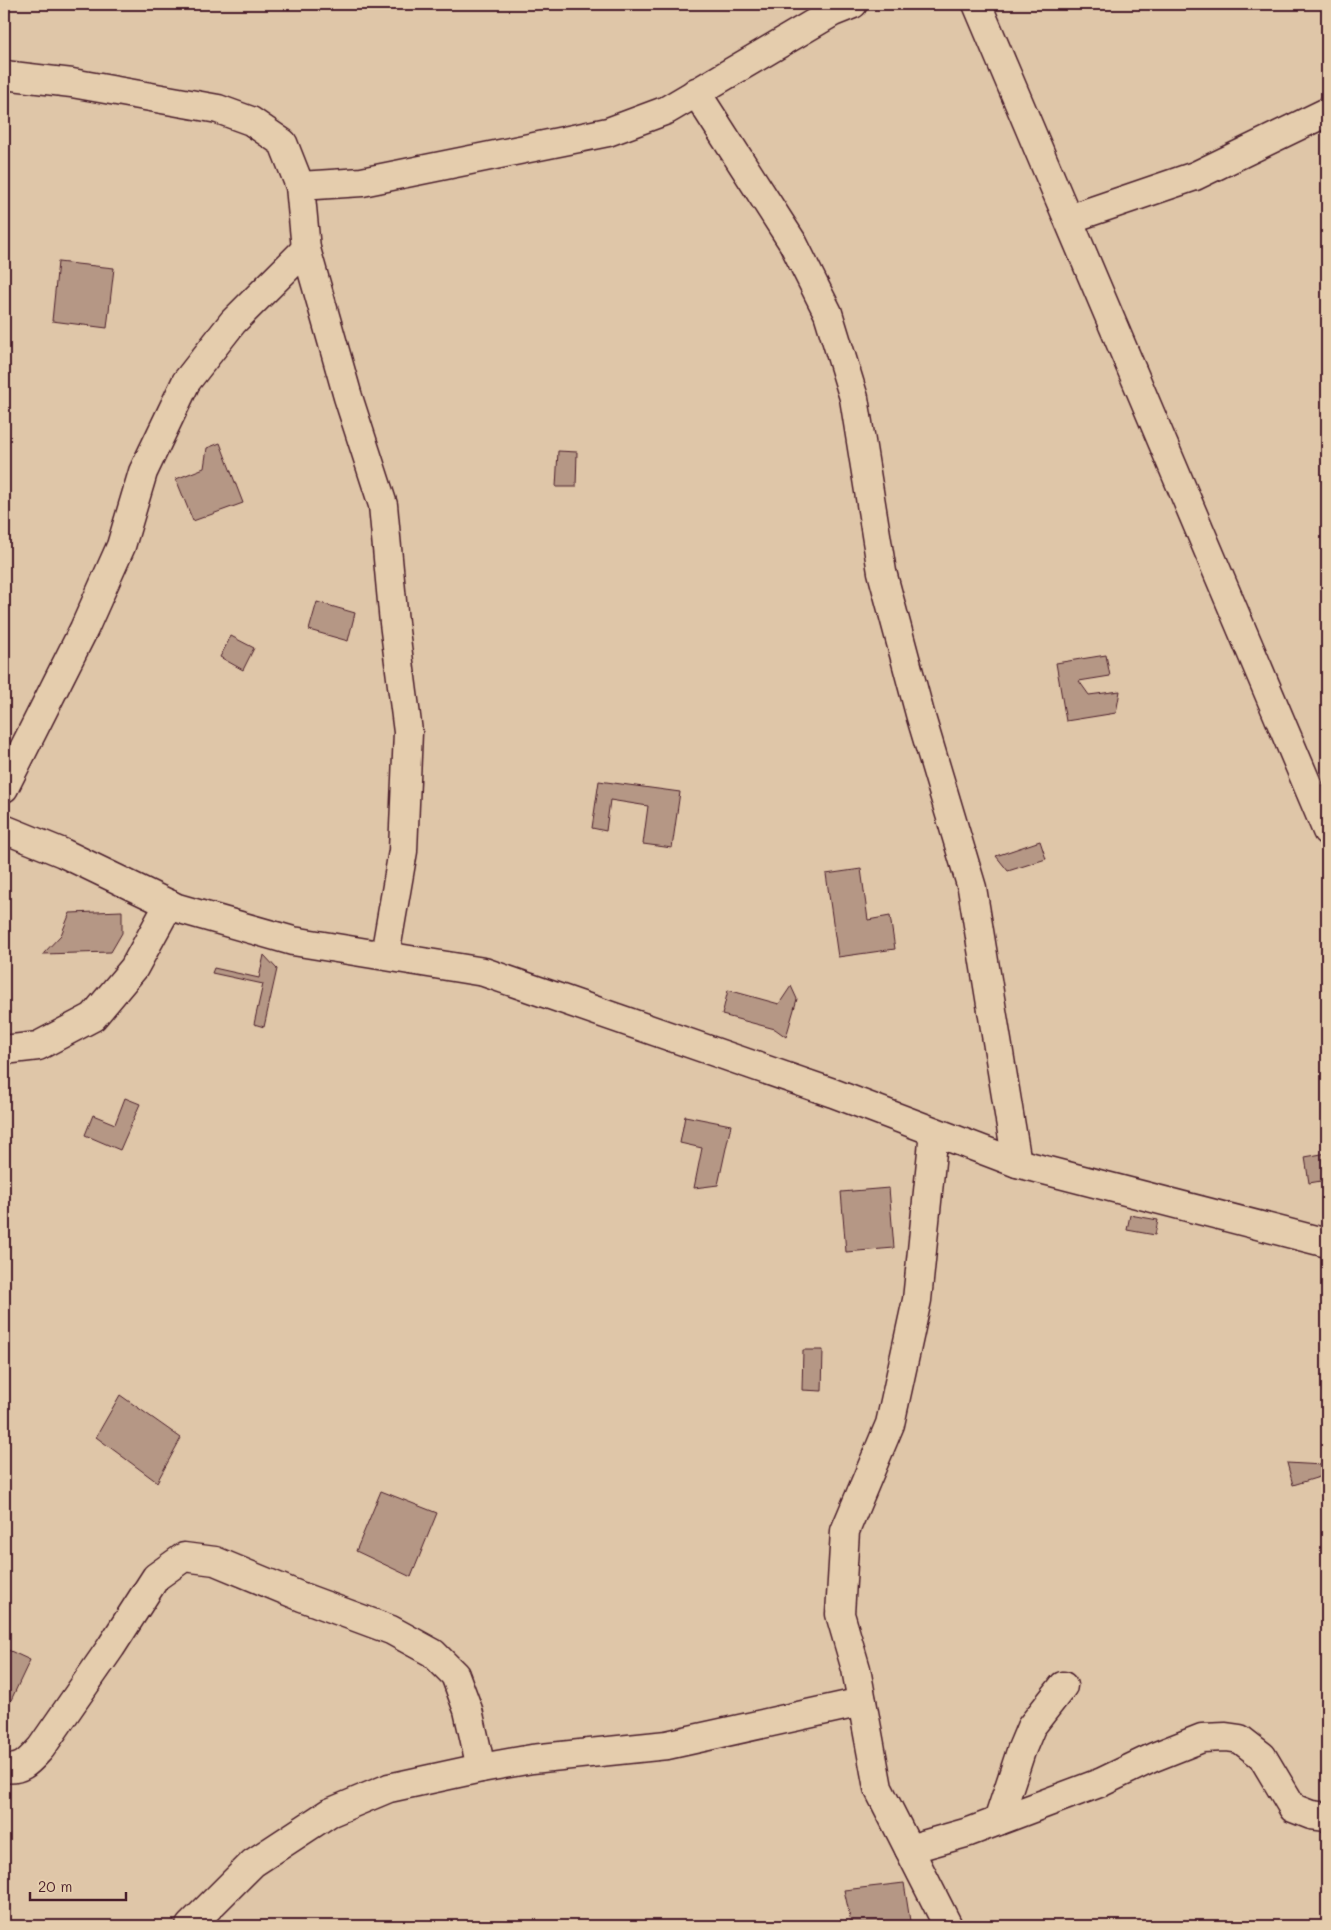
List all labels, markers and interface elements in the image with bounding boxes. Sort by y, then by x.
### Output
scale bar [30,1870,126,1902]
text: 20 m [38,1876,72,1896]

